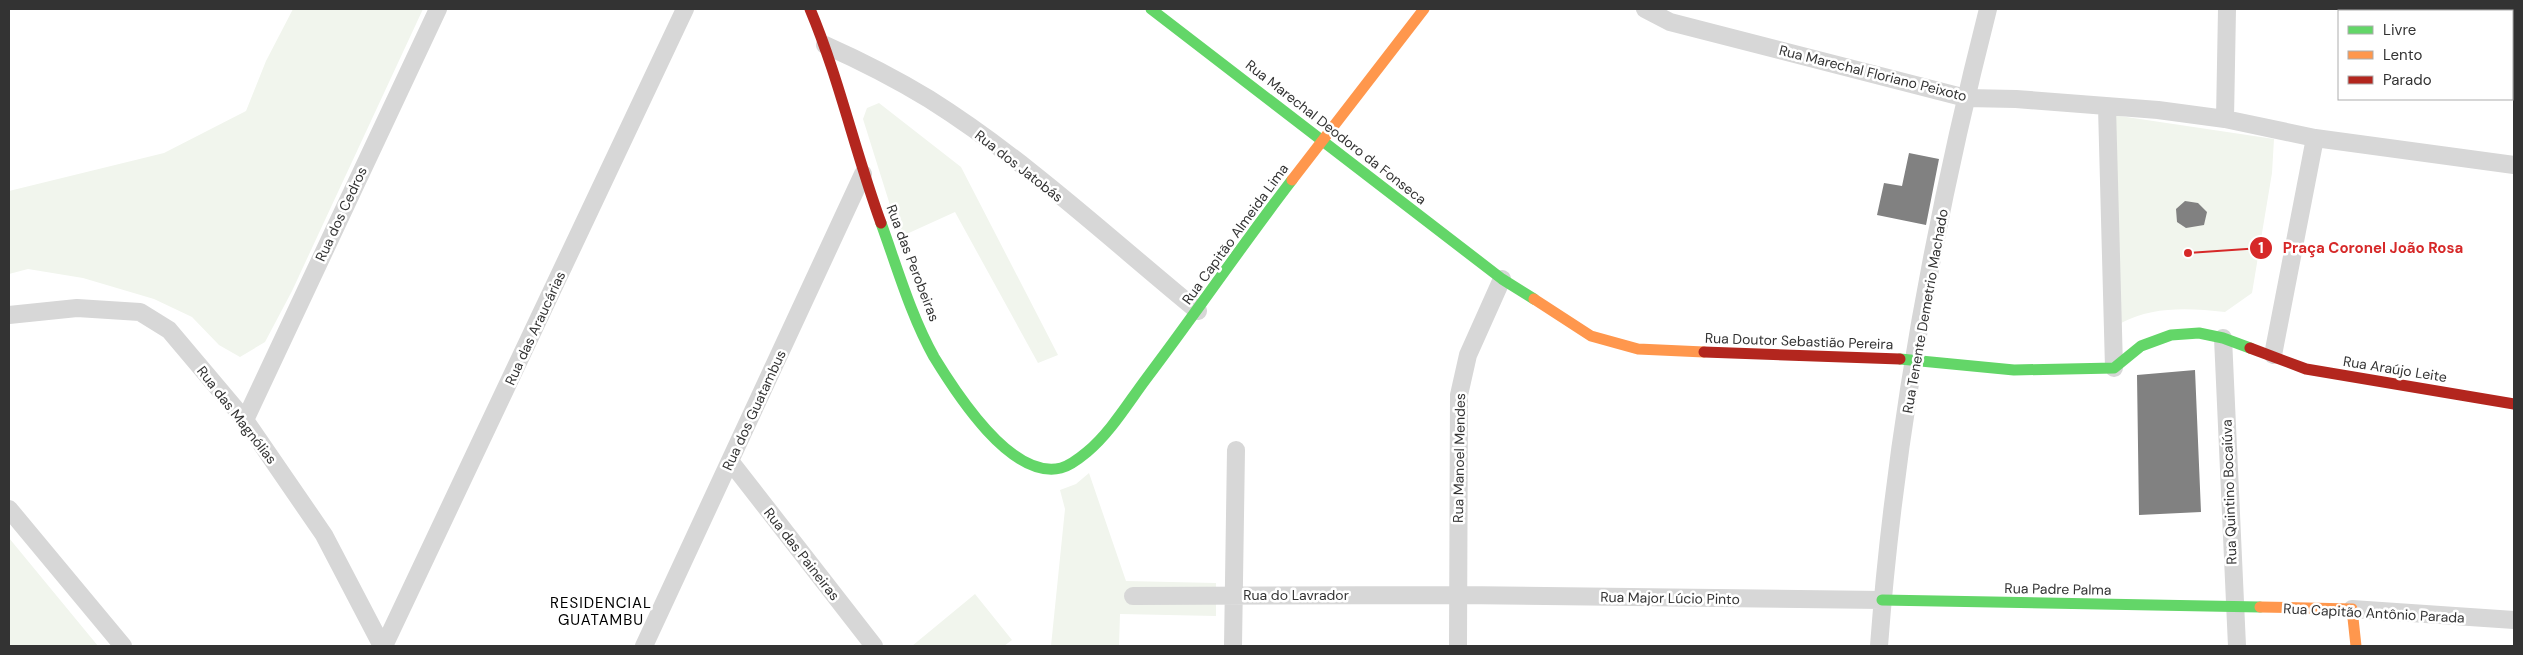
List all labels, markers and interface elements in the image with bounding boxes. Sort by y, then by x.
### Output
legend [2338,10,2513,100]
text: Livre [2383,20,2416,40]
street label: Rua Marechal Floriano Peixoto [1777,41,1969,105]
text: Lento [2383,45,2422,65]
street label: Rua Marechal Deodoro da Fonseca [1242,56,1430,208]
text: Parado [2383,70,2432,90]
street label: Rua dos Jatobás [971,126,1067,206]
street label: Rua Capitão Almeida Lima [1178,160,1292,308]
street label: Rua dos Cedros [311,164,371,264]
street label: Rua das Perobeiras [882,202,944,324]
street label: Rua Tenente Demetrio Machado [1898,207,1952,415]
callout: Praça Coronel João Rosa [2248,233,2474,263]
text: 1 [2258,238,2264,258]
text: Praça Coronel João Rosa [2283,238,2463,258]
street label: Rua das Araucárias [501,268,569,388]
street label: Rua Doutor Sebastião Pereira [1705,329,1893,353]
street label: Rua dos Guatambus [718,347,790,473]
street label: Rua Araújo Leite [2342,352,2448,386]
street label: Rua das Magnólias [193,362,281,468]
street label: Rua Manoel Mendes [1449,393,1469,523]
street label: Rua Quintino Bocaiúva [2217,419,2241,565]
street label: Rua das Paineiras [760,504,844,604]
street label: Rua Padre Palma [2004,579,2112,599]
street label: Rua do Lavrador [1243,586,1349,604]
street label: Rua Major Lúcio Pinto [1600,588,1740,608]
district label: RESIDENCIAL GUATAMBU [550,593,652,630]
street label: Rua Capitão Antônio Parada [2283,599,2465,627]

